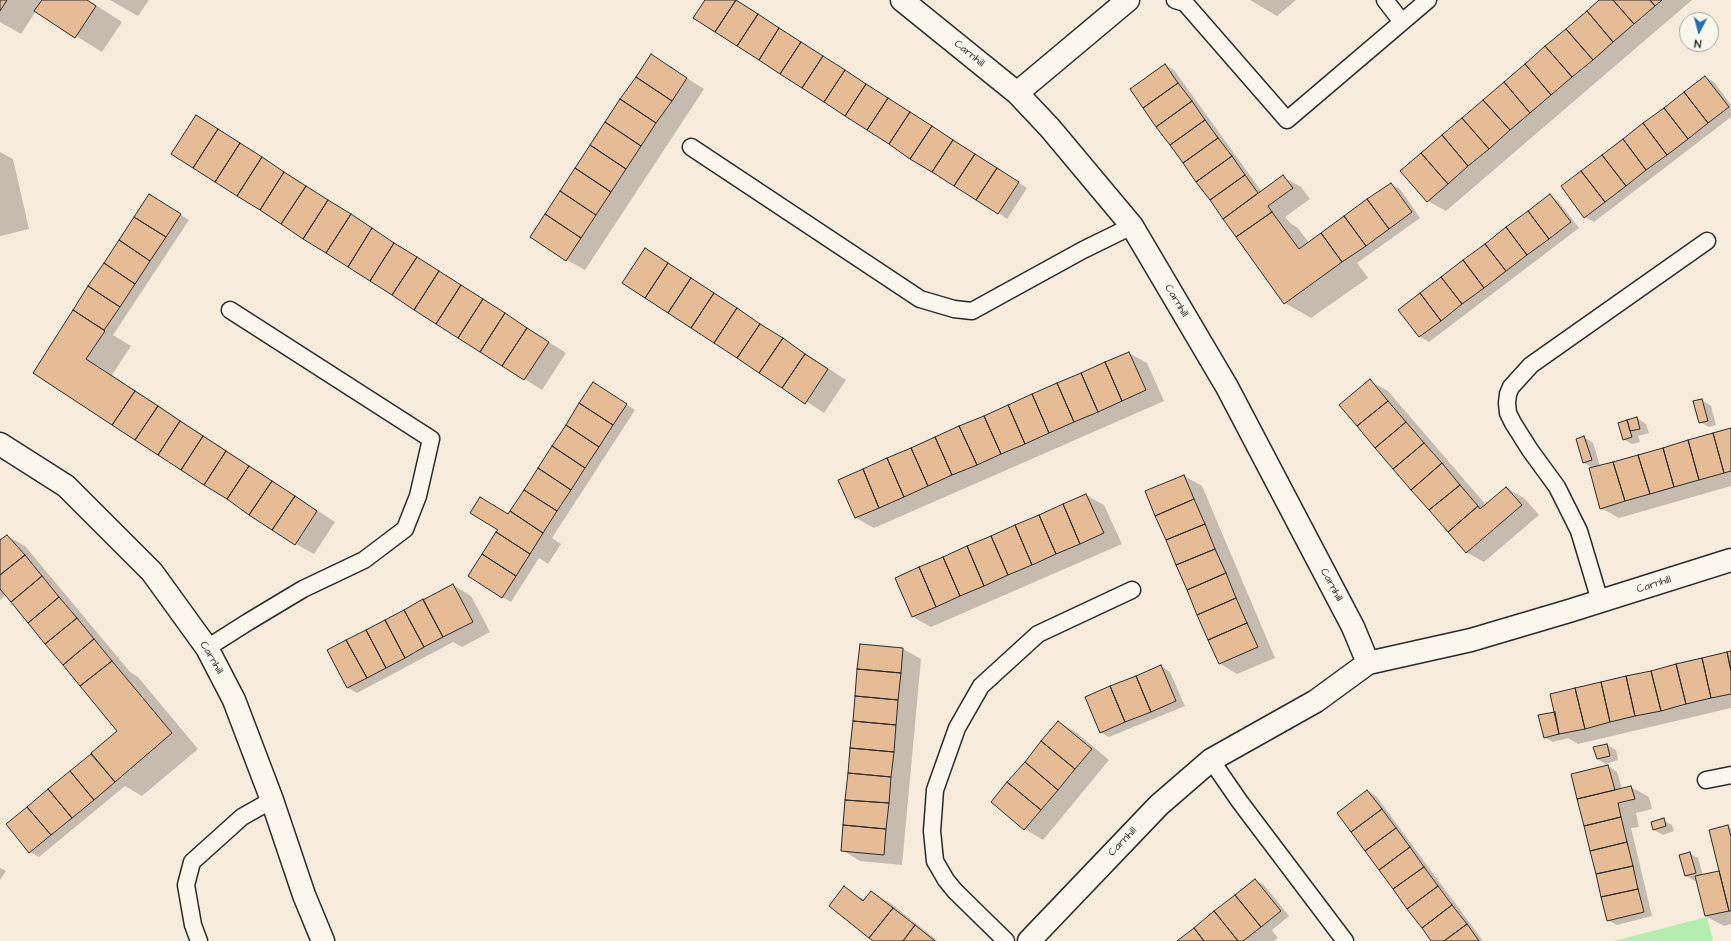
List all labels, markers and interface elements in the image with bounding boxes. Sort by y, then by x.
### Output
north arrow [1679,12,1719,52]
text: N [1694,36,1702,51]
street label: Carnhill [951,38,987,70]
street label: Carnhill [1161,282,1191,320]
street label: Carnhill [1317,566,1345,604]
street label: Carnhill [1635,573,1673,597]
street label: Carnhill [196,639,226,677]
street label: Carnhill [1106,825,1140,859]

